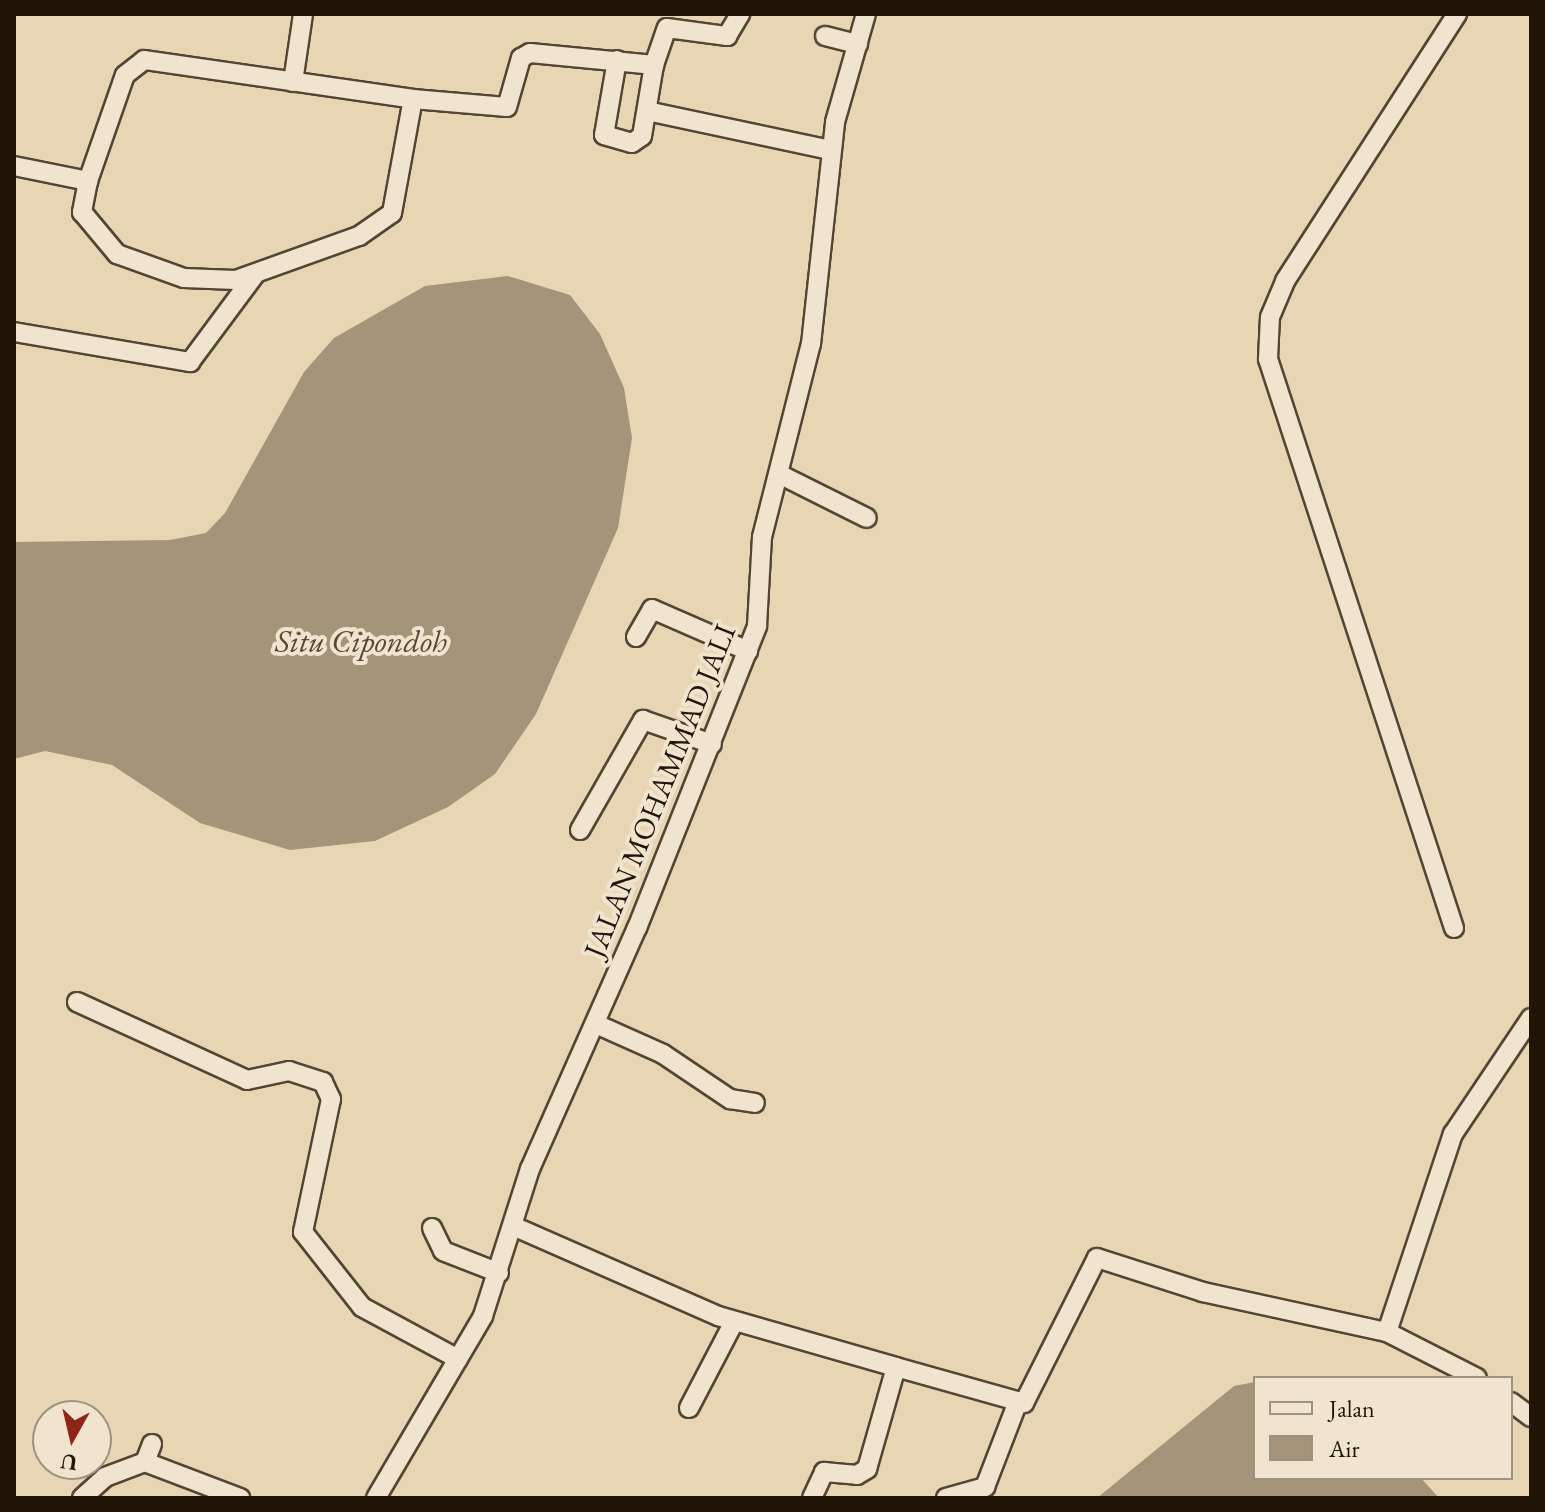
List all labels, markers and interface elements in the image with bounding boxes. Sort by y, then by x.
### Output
street label: JALAN MOHAMMAD JALI [577,619,743,963]
water label: Situ Cipondoh [275,622,447,660]
legend [1253,1376,1513,1480]
text: Jalan [1329,1393,1375,1424]
north arrow [32,1400,112,1480]
text: Air [1329,1433,1360,1464]
text: U [59,1447,79,1478]

